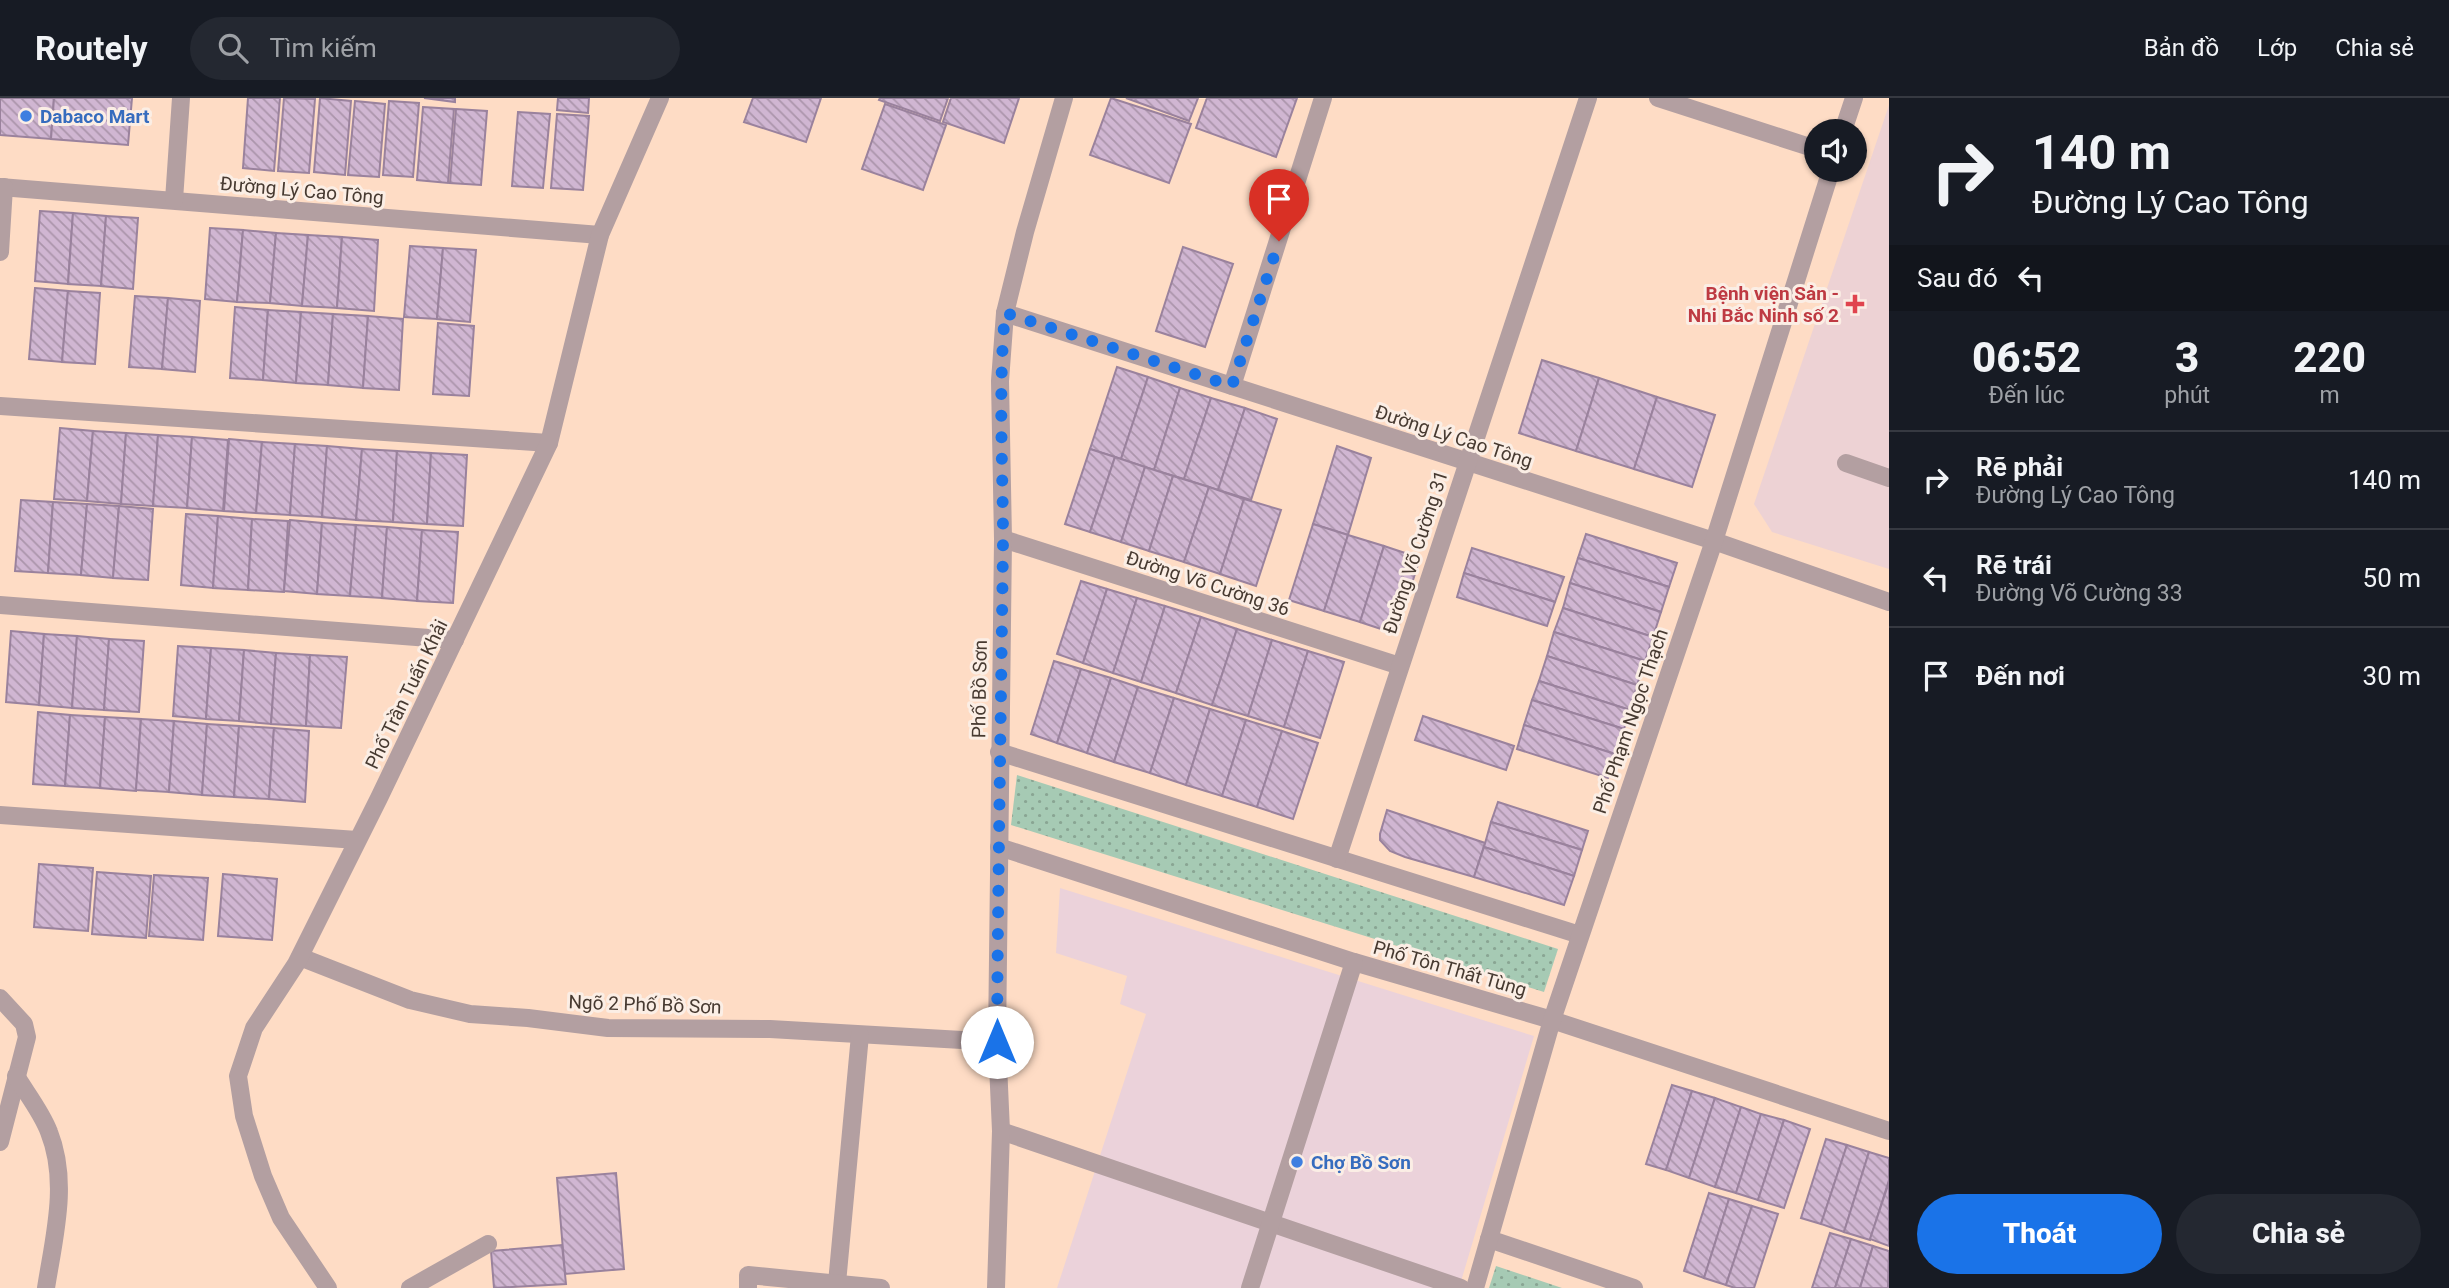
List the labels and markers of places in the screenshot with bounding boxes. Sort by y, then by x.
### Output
place label: Dabaco Mart [40,105,150,128]
marker: Dabaco Mart [18,108,34,124]
pin [1249,169,1309,241]
place label: Bệnh viện Sản - Nhi Bắc Ninh số 2 [1688,282,1839,327]
marker: Bệnh viện Sản - Nhi Bắc Ninh số 2 [1845,294,1865,314]
place label: Chợ Bồ Sơn [1311,1151,1411,1174]
marker: Chợ Bồ Sơn [1289,1154,1305,1170]

